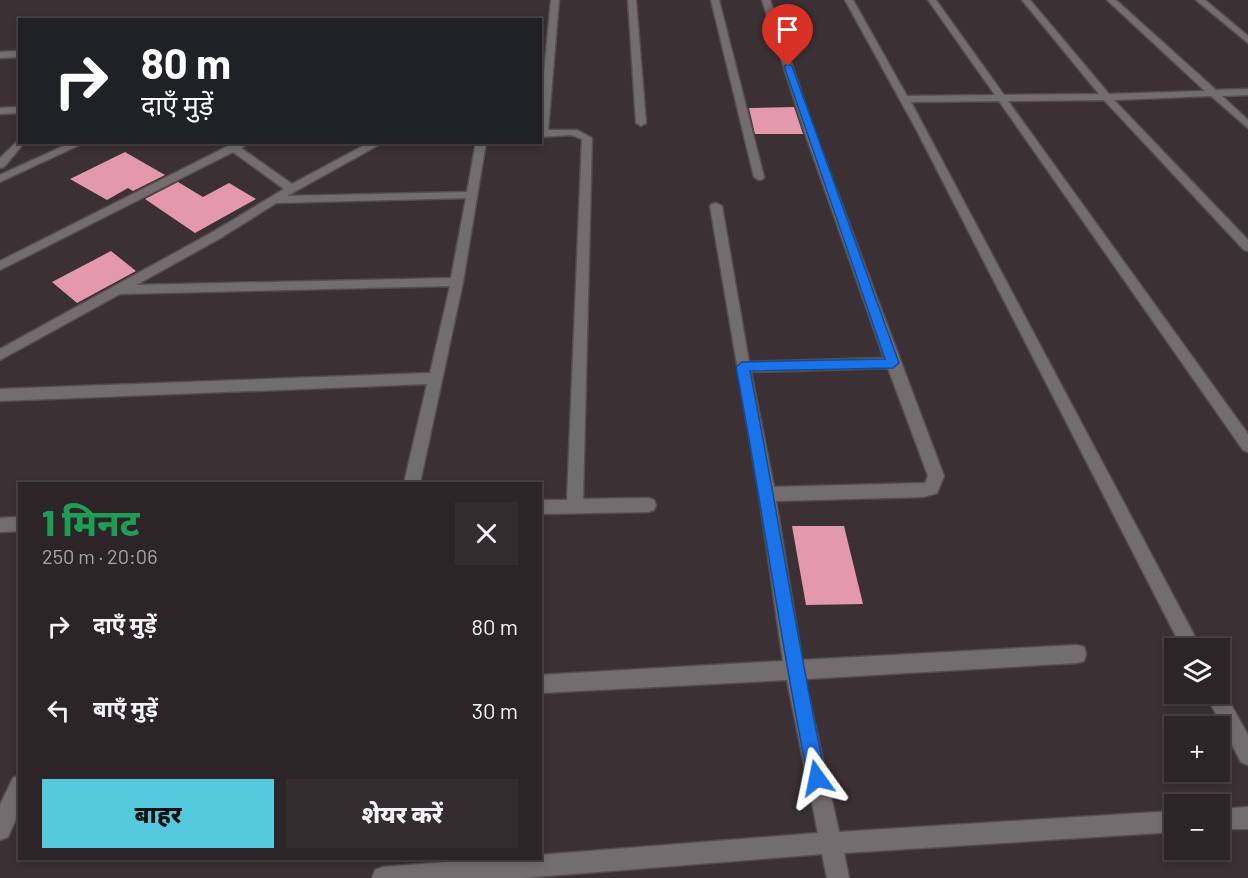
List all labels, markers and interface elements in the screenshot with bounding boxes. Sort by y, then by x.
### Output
pin [762,4,813,66]
icon: arrive [771,13,804,46]
text: 80 m [141,37,231,87]
icon: right [42,42,120,120]
text: दाएँ मुड़ें [141,88,213,120]
text: 1 मिनट [42,500,140,543]
button: close [455,502,518,565]
text: 250 m · 20:06 [42,544,157,568]
icon: right [42,610,75,643]
text: दाएँ मुड़ें [93,611,156,637]
text: 80 m [472,613,518,639]
map controls [1164,638,1230,860]
button: layers [1164,638,1230,704]
icon: left [42,694,75,727]
text: बाएँ मुड़ें [93,695,158,721]
text: 30 m [472,697,518,723]
button: + [1164,716,1230,782]
position arrow [785,746,849,810]
button: बाहर [42,779,274,848]
button: शेयर करें [286,779,518,848]
button: − [1164,794,1230,860]

